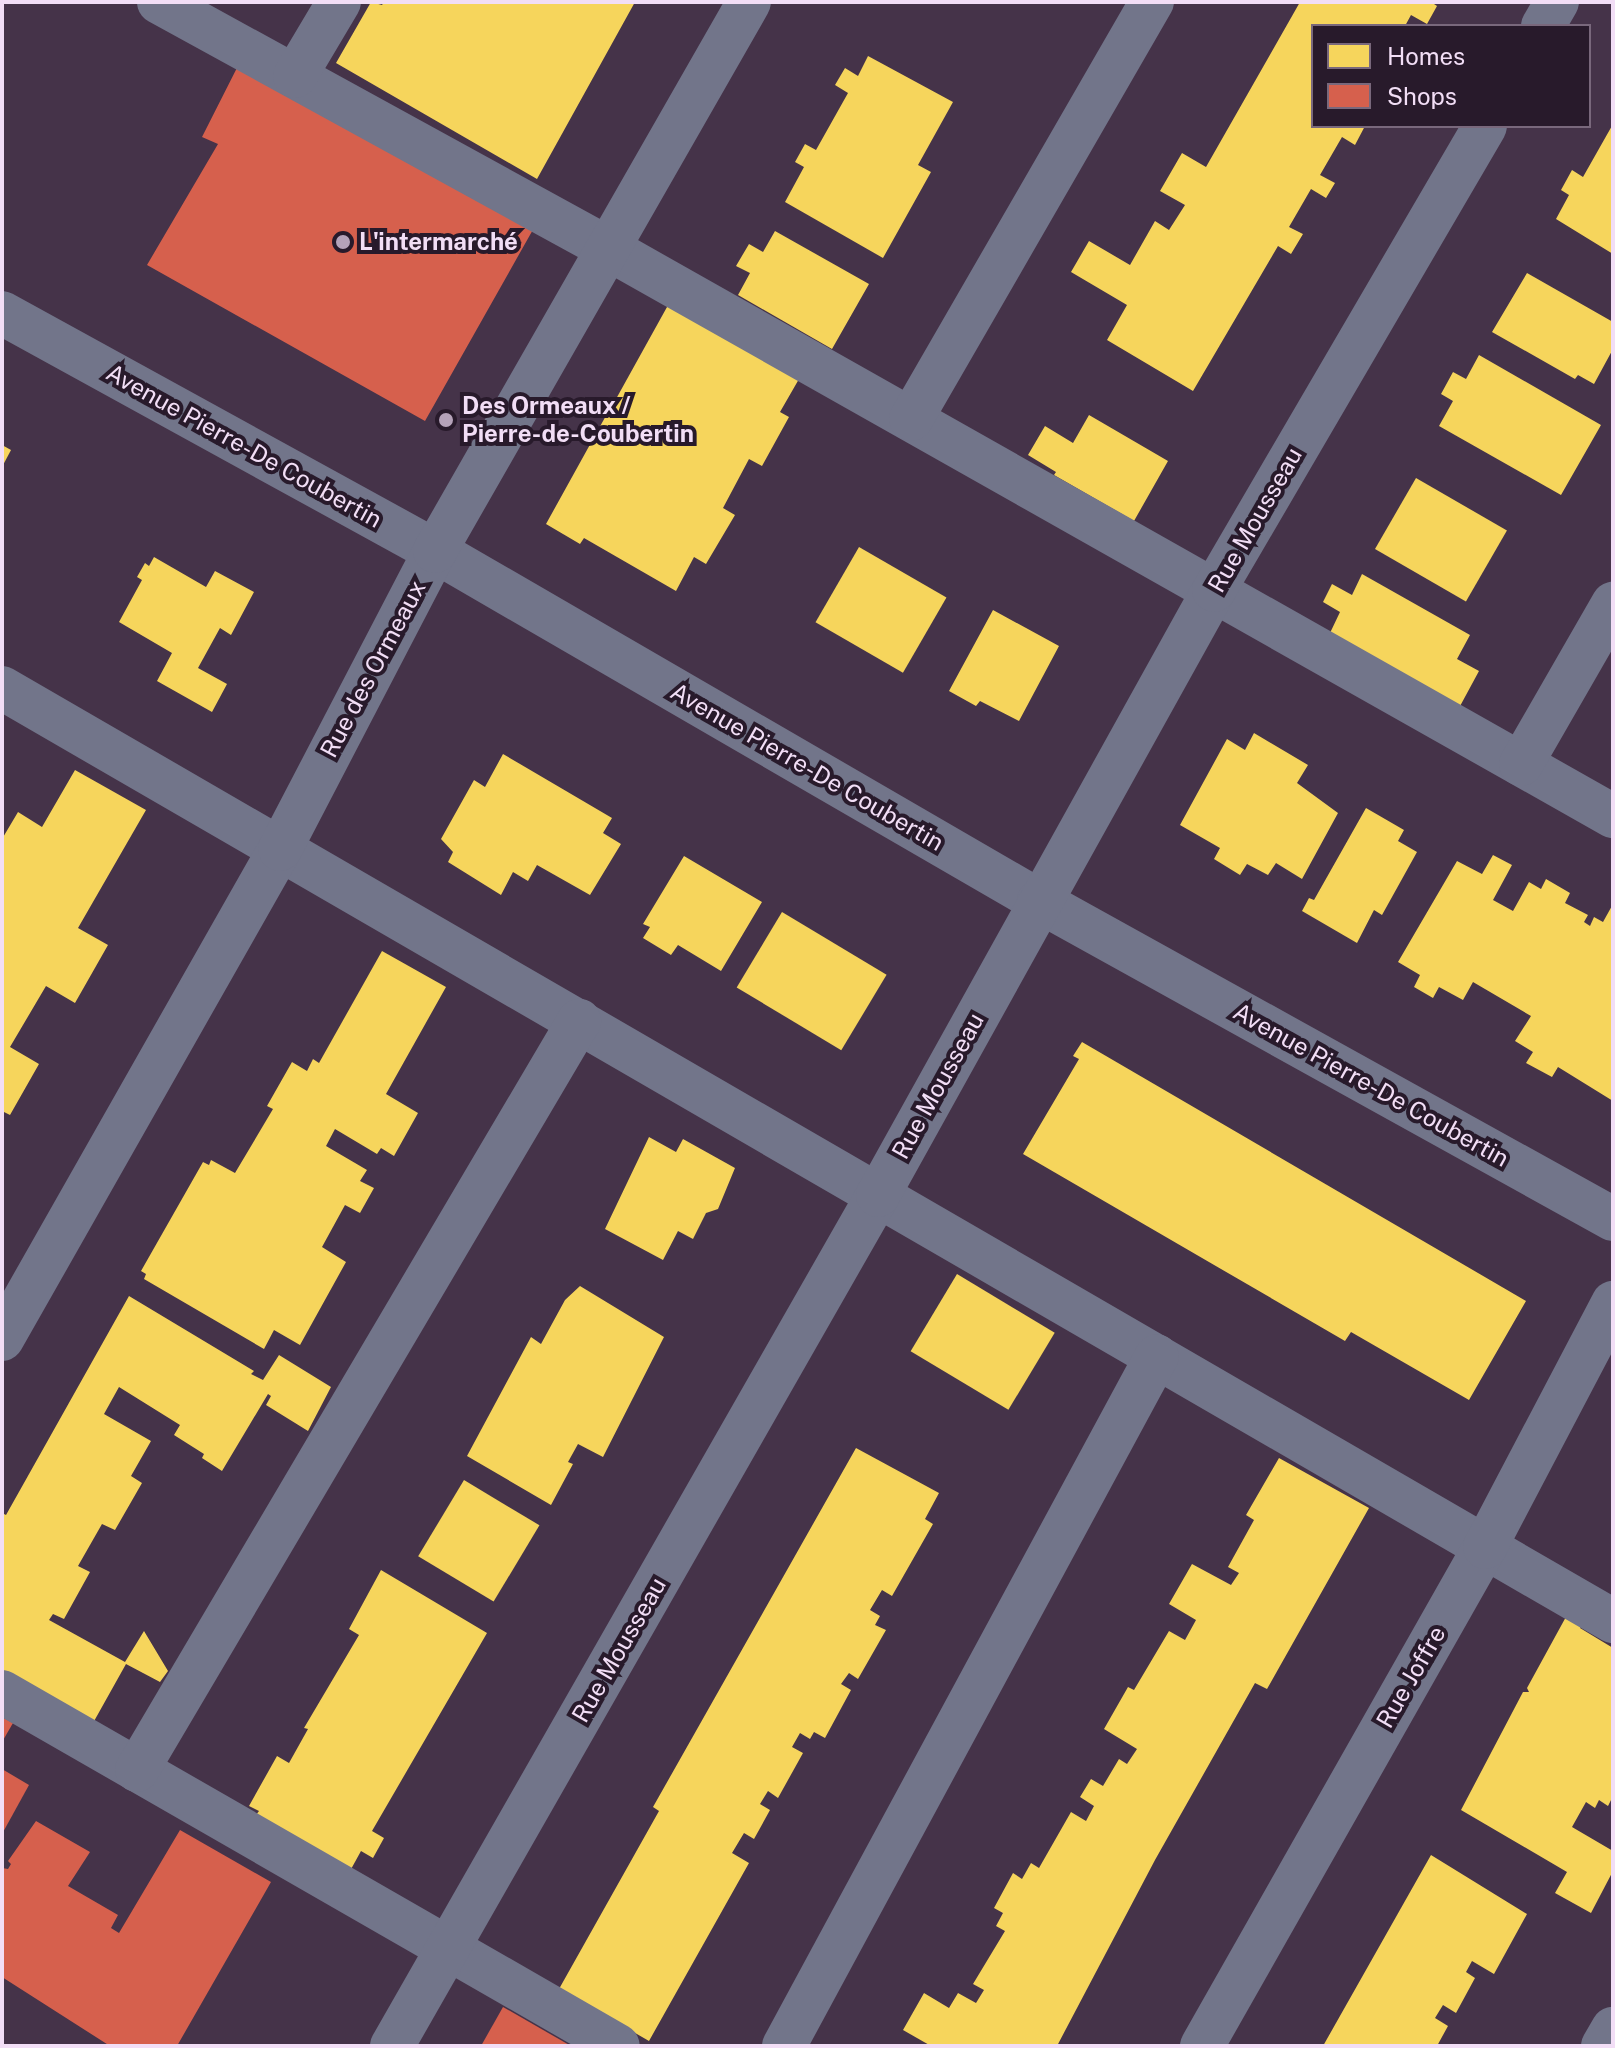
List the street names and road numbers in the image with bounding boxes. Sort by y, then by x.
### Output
street label: Avenue Pierre-De Coubertin [101,358,387,534]
street label: Rue Mousseau [1202,442,1308,598]
street label: Rue des Ormeaux [314,575,432,763]
street label: Avenue Pierre-De Coubertin [665,677,949,857]
street label: Avenue Pierre-De Coubertin [1228,997,1514,1173]
street label: Rue Mousseau [886,1008,990,1164]
street label: Rue Mousseau [566,1572,672,1728]
street label: Rue Joffre [1370,1621,1452,1733]

